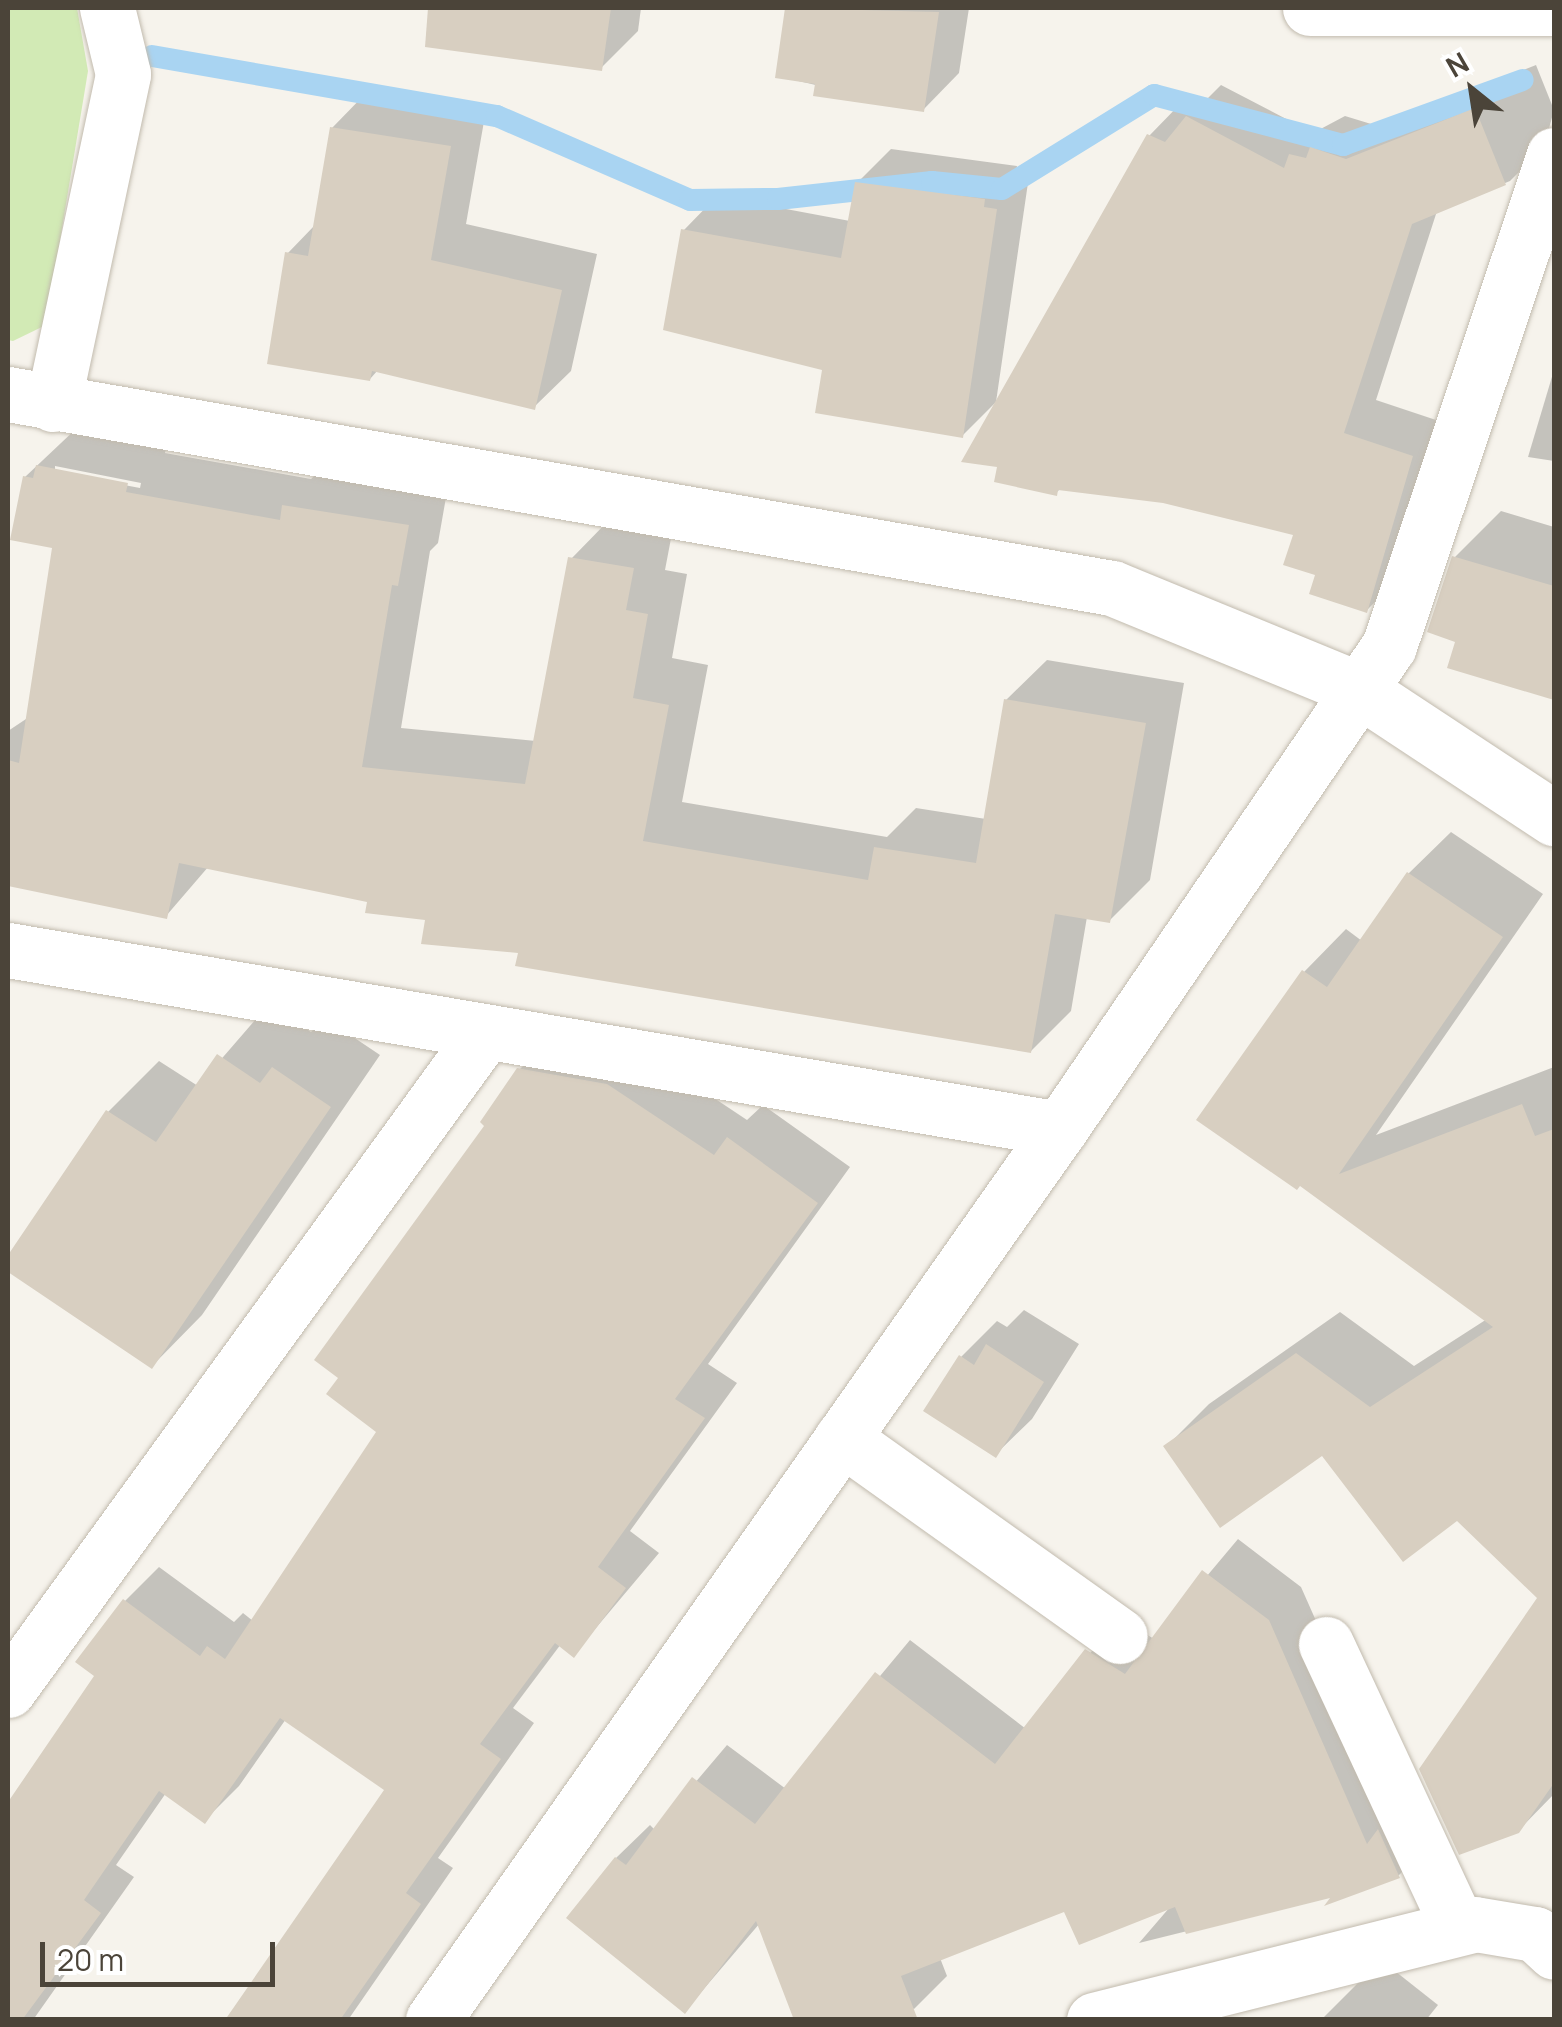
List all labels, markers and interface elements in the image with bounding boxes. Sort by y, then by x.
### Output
north arrow [1422,40,1522,140]
text: N [1439,43,1475,86]
scale bar [45,1922,280,1984]
text: 20 m [57,1939,124,1980]

